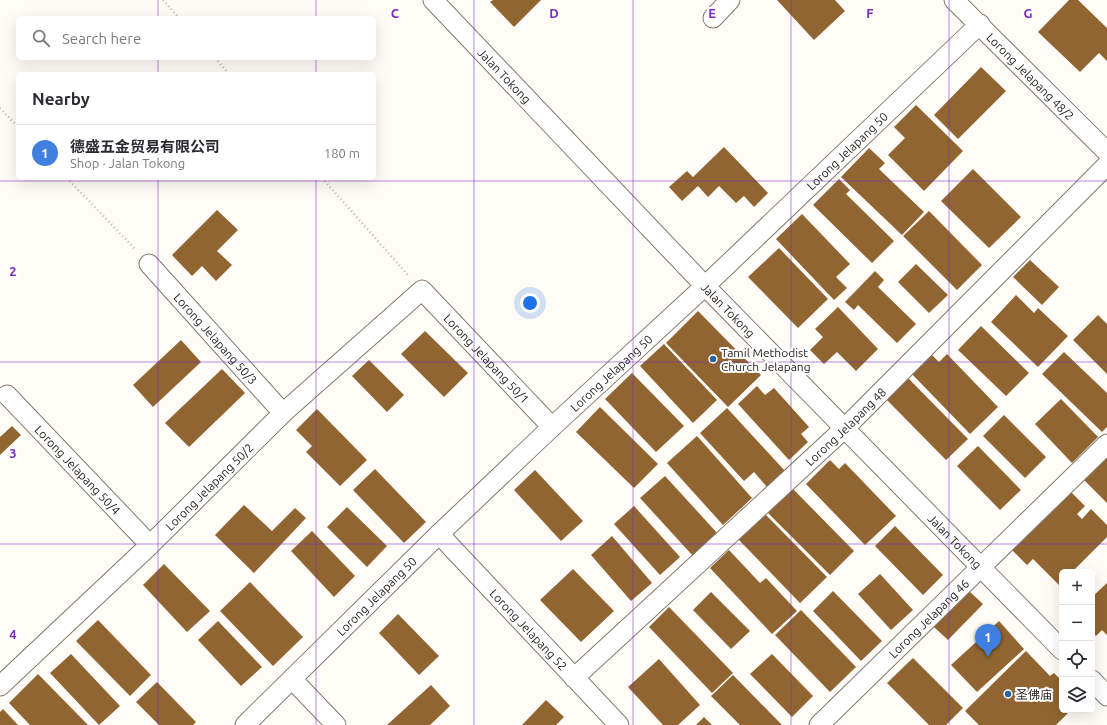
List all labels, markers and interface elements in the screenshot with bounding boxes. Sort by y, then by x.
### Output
text: C [391,6,400,20]
text: D [549,6,559,20]
text: E [708,6,716,20]
text: F [866,6,874,20]
text: G [1024,6,1033,20]
search box [16,16,376,60]
icon: search [30,27,52,49]
text: Search here [62,30,141,47]
street label: Lorong Jelapang 48/2 [984,30,1077,122]
street label: Jalan Tokong [476,45,534,105]
text: Nearby [32,89,90,108]
street label: Lorong Jelapang 50 [804,109,890,192]
text: 德盛五金贸易有限公司 [70,138,220,155]
text: 1 [41,146,49,160]
text: 180 m [324,146,360,160]
text: Shop · Jalan Tokong [70,156,185,170]
text: 2 [9,264,17,278]
street label: Jalan Tokong [699,280,758,340]
street label: Lorong Jelapang 50/3 [172,290,260,386]
your location [520,293,540,313]
street label: Lorong Jelapang 50/1 [442,311,532,405]
street label: Lorong Jelapang 50 [567,332,655,414]
place label: Tamil Methodist Church Jelapang [721,346,811,373]
marker: Tamil Methodist Church Jelapang [708,354,718,364]
street label: Lorong Jelapang 48 [802,385,888,468]
street label: Lorong Jelapang 50/4 [33,423,123,517]
street label: Lorong Jelapang 50/2 [163,440,255,532]
text: 3 [9,446,17,460]
street label: Jalan Tokong [926,511,985,571]
street label: Lorong Jelapang 50 [334,554,419,638]
map controls [1059,569,1095,713]
button: + [1059,569,1095,605]
street label: Lorong Jelapang 46 [886,576,971,660]
street label: Lorong Jelapang 52 [488,586,570,673]
button: − [1059,605,1095,641]
pin: 1 [975,624,1001,657]
text: 4 [9,627,17,641]
button: locate [1059,641,1095,677]
button: layers [1059,677,1095,713]
place label: 圣佛庙 [1016,688,1052,701]
marker: 圣佛庙 [1003,689,1013,699]

